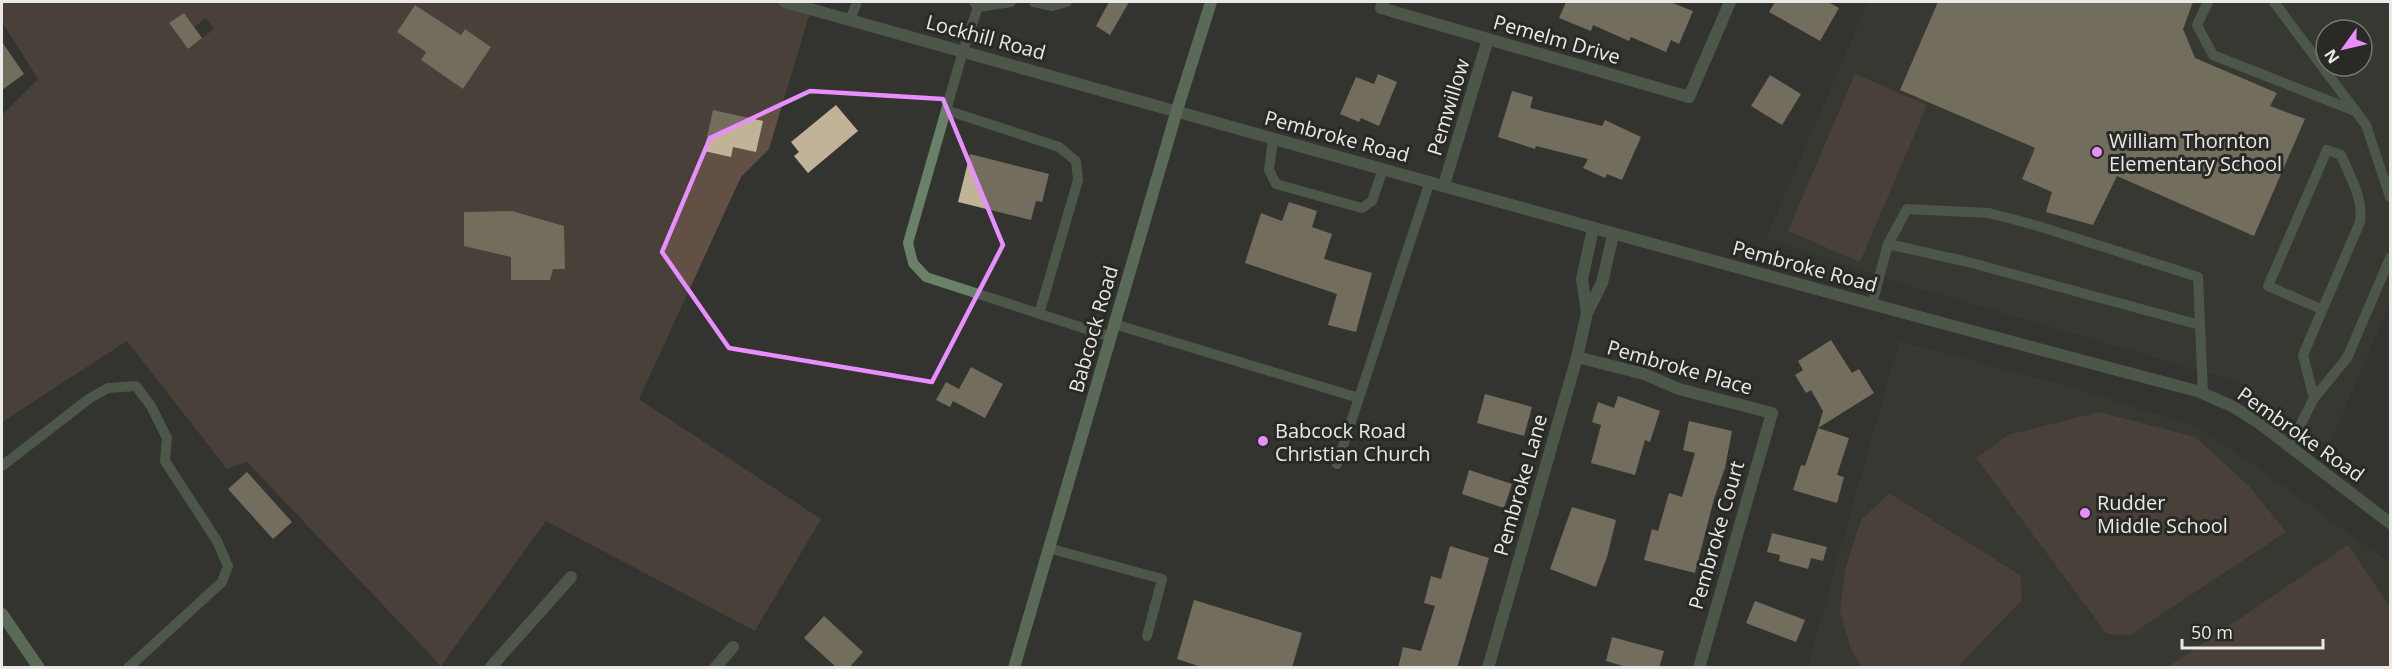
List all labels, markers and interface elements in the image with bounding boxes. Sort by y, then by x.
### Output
street label: Lockhill Road [923,8,1049,66]
street label: Pemelm Drive [1490,8,1624,70]
north arrow [2314,18,2374,78]
text: N [2319,45,2344,68]
street label: Pemwillow [1420,55,1476,159]
street label: Pembroke Road [1262,104,1412,168]
place label: William Thornton Elementary School [2109,127,2282,177]
marker: William Thornton Elementary School [2090,145,2104,159]
street label: Pembroke Road [1730,234,1880,298]
street label: Babcock Road [1062,262,1124,396]
street label: Pembroke Place [1604,333,1756,401]
street label: Pembroke Road [2232,380,2370,488]
street label: Pembroke Lane [1487,411,1553,559]
place label: Babcock Road Christian Church [1275,417,1431,467]
marker: Babcock Road Christian Church [1256,434,1270,448]
street label: Pembroke Court [1682,458,1750,612]
place label: Rudder Middle School [2097,489,2228,539]
marker: Rudder Middle School [2078,506,2092,520]
scale bar [2182,612,2323,650]
text: 50 m [2191,620,2233,644]

